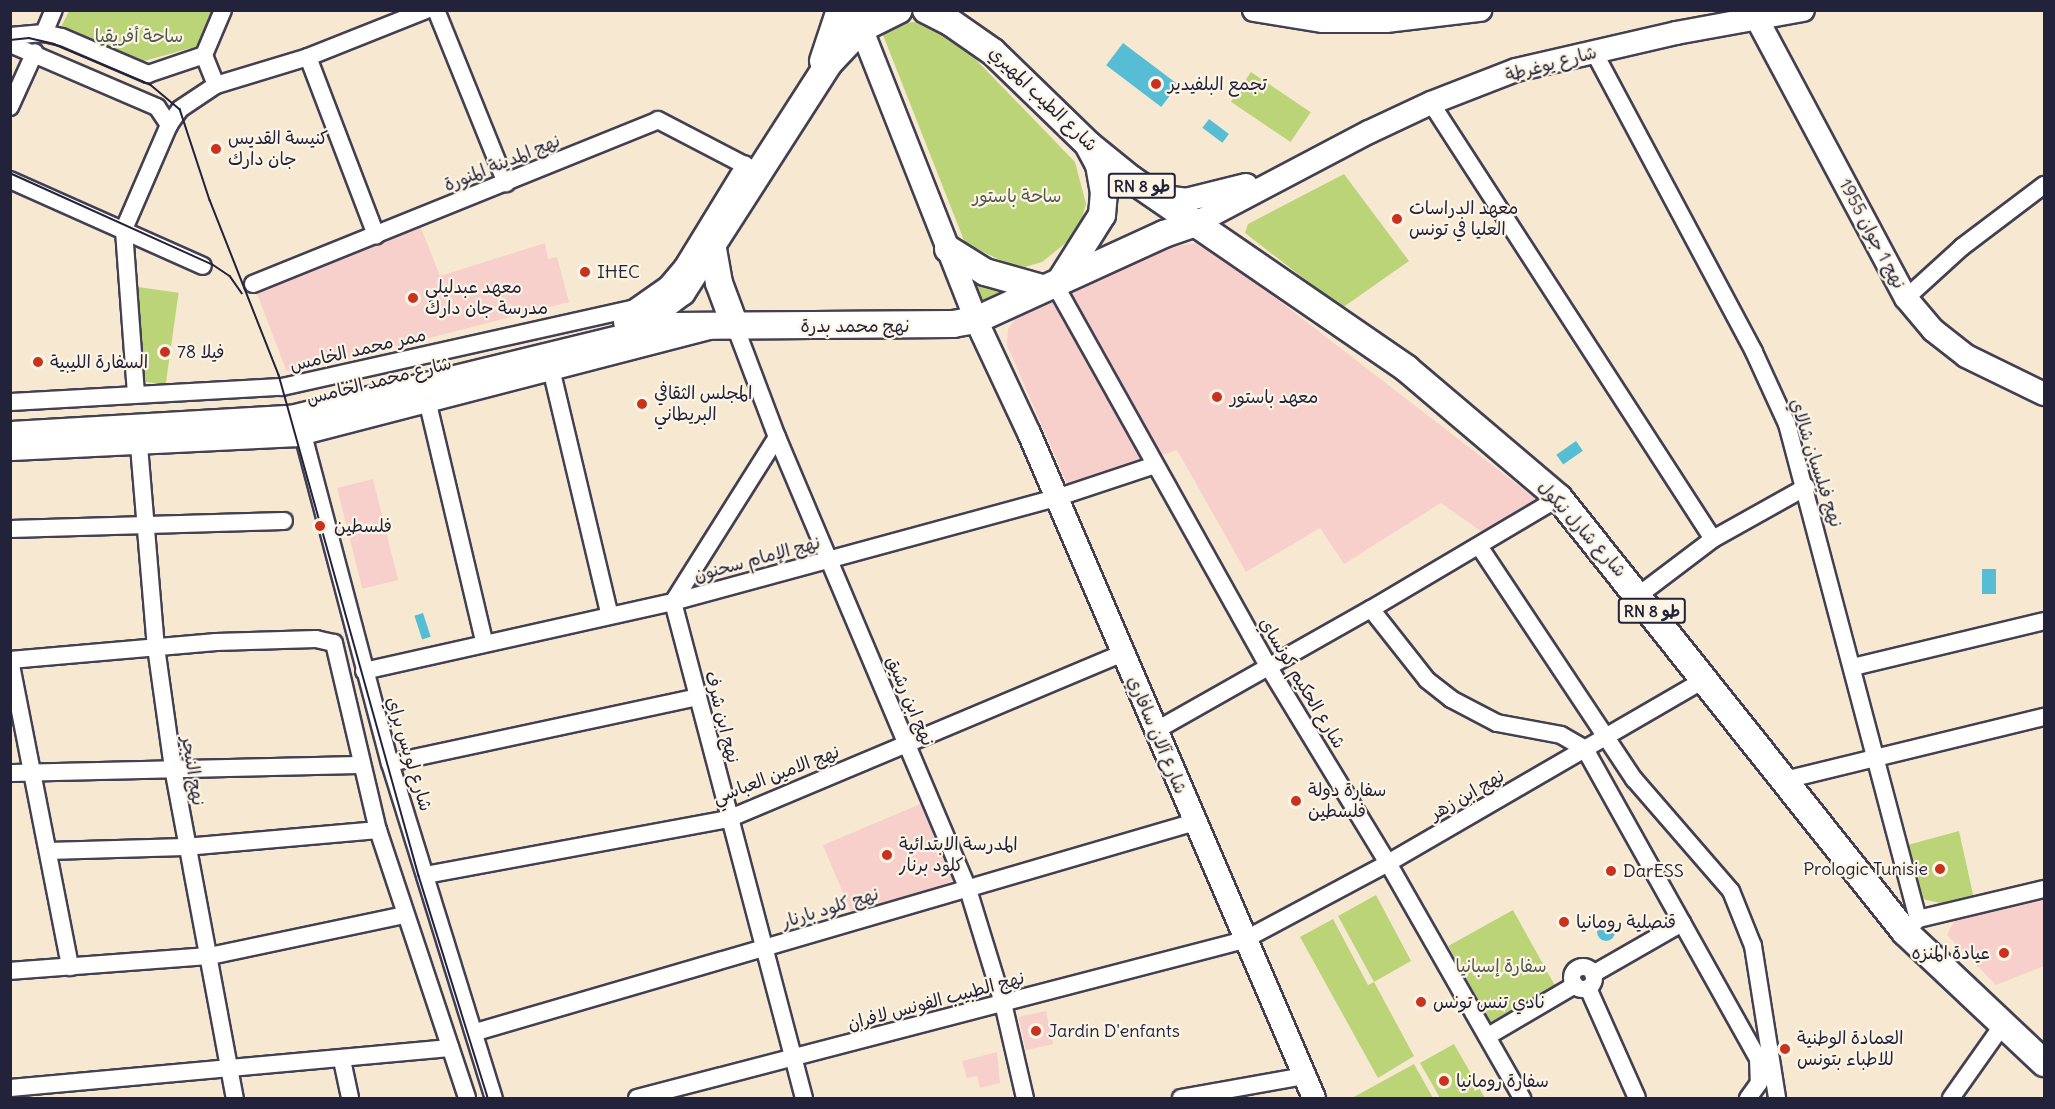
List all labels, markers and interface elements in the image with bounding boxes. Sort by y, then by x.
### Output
park label: ساحة أفريقيا [95,25,183,47]
street label: شارع يوغرطة [1503,41,1599,87]
street label: شارع الطيب المهيري [984,42,1102,156]
place label: تجمع البلفيدير [1168,73,1267,95]
marker: تجمع البلفيدير [1149,77,1163,91]
place label: كنيسة القديس جان دارك [228,128,328,170]
street label: نهج المدينة المنورة [441,130,563,196]
marker: كنيسة القديس جان دارك [209,142,223,156]
road number: RN 8 طو [1108,173,1176,199]
street label: نهج 1 جوان 1955 [1834,175,1910,293]
park label: ساحة باستور [973,185,1061,207]
place label: معهد الدراسات العليا في تونس [1409,198,1518,240]
marker: معهد الدراسات العليا في تونس [1390,212,1404,226]
place label: IHEC [597,261,640,283]
marker: IHEC [578,265,592,279]
place label: معهد عبدليلي مدرسة جان دارك [425,277,548,320]
marker: معهد عبدليلي مدرسة جان دارك [406,291,420,305]
street label: نهج محمد بدرة [800,315,910,337]
street label: ممر محمد الخامس [288,324,428,376]
place label: فيلا 78 [177,341,224,363]
marker: فيلا 78 [158,345,172,359]
place label: السفارة الليبية [50,351,148,373]
street label: شارع محمد الخامس [304,353,454,409]
marker: السفارة الليبية [31,355,45,369]
place label: المجلس الثقافي البريطاني [654,383,753,426]
place label: معهد باستور [1230,386,1318,408]
marker: معهد باستور [1208,388,1226,406]
street label: نهج فيلسيان شالاي [1785,396,1847,530]
marker: المجلس الثقافي البريطاني [635,397,649,411]
street label: شارع شارل نيكول [1533,476,1631,582]
place label: فلسطين [334,515,392,537]
marker: فلسطين [311,517,329,535]
street label: نهج الإمام سحنون [691,532,823,586]
road number: RN 8 طو [1618,598,1686,624]
street label: شارع الحكيم كونساي [1254,614,1350,752]
street label: نهج ابن رشيق [881,653,939,749]
street label: نهج ابن شرف [700,669,744,765]
street label: شارع آلان سافاري [1122,673,1192,797]
street label: شارع لويس براي [381,694,437,814]
street label: نهج النيجر [177,735,209,807]
street label: نهج الامين العباسي [710,741,842,809]
street label: نهج ابن زهر [1426,765,1508,825]
place label: سفارة دولة فلسطين [1308,780,1386,822]
marker: سفارة دولة فلسطين [1289,794,1303,808]
place label: المدرسة الابتدائية كلود برنار [899,834,1018,876]
marker: المدرسة الابتدائية كلود برنار [880,848,894,862]
place label: Prologic Tunisie [1803,858,1928,880]
place label: DarESS [1623,860,1684,882]
marker: Prologic Tunisie [1933,862,1947,876]
marker: DarESS [1604,864,1618,878]
street label: نهج كلود بارنار [779,883,881,933]
place label: قنصلية رومانيا [1576,911,1676,933]
marker: قنصلية رومانيا [1557,915,1571,929]
place label: عيادة المنزه [1912,942,1990,964]
marker: عيادة المنزه [1995,944,2013,962]
park label: سفارة إسبانيا [1455,955,1547,977]
street label: نهج الطبيب الفونس لافران [845,967,1027,1035]
place label: نادي تنس تونس [1433,991,1545,1013]
marker: نادي تنس تونس [1414,995,1428,1009]
place label: Jardin D'enfants [1048,1020,1180,1042]
marker: Jardin D'enfants [1029,1024,1043,1038]
place label: العمادة الوطنية للاطباء بتونس [1797,1028,1903,1070]
marker: العمادة الوطنية للاطباء بتونس [1778,1042,1792,1056]
place label: سفارة رومانيا [1456,1070,1549,1092]
marker: سفارة رومانيا [1437,1074,1451,1088]

